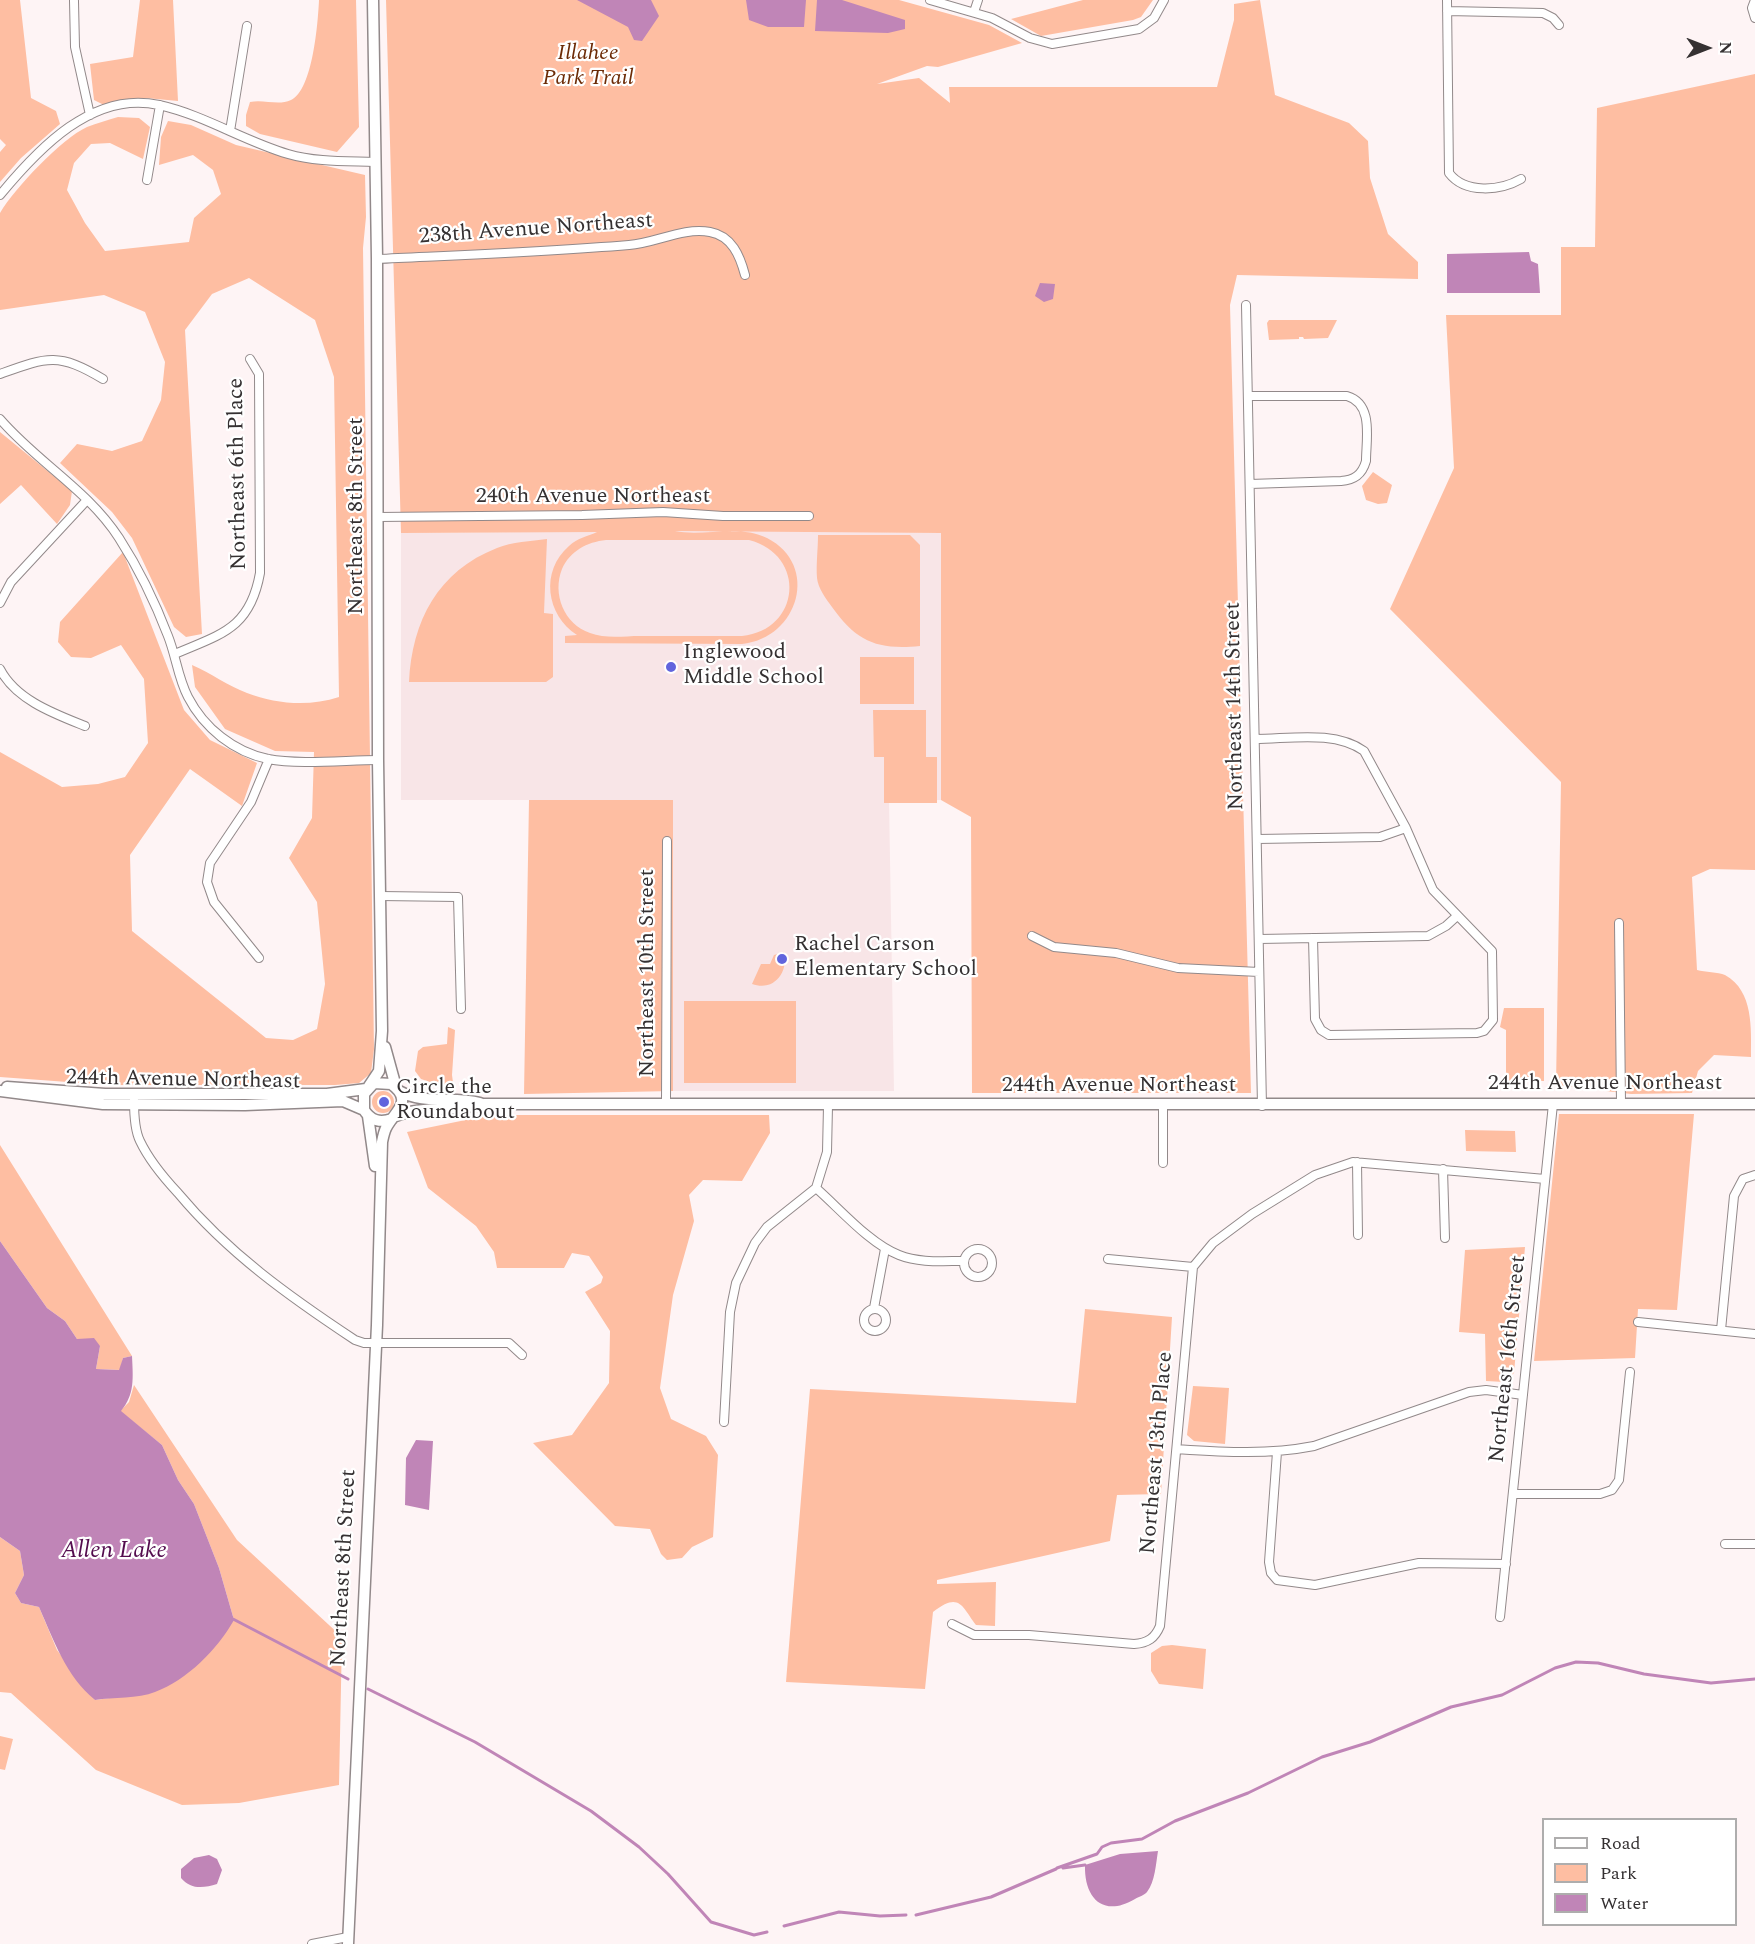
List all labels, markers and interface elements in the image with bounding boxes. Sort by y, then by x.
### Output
north arrow [1677,18,1737,78]
text: N [1713,41,1737,55]
park label: Illahee Park Trail [542,42,634,94]
street label: 238th Avenue Northeast [418,209,654,251]
street label: Northeast 6th Place [224,378,254,570]
street label: Northeast 8th Street [345,417,371,615]
street label: 240th Avenue Northeast [476,485,710,511]
street label: Northeast 14th Street [1221,601,1251,811]
place label: Inglewood Middle School [683,641,824,692]
marker: Inglewood Middle School [664,660,678,674]
street label: Northeast 10th Street [636,869,662,1077]
place label: Rachel Carson Elementary School [794,933,977,984]
marker: Rachel Carson Elementary School [775,952,789,966]
street label: 244th Avenue Northeast [65,1066,301,1096]
street label: 244th Avenue Northeast [1488,1072,1722,1098]
street label: 244th Avenue Northeast [1002,1074,1236,1100]
place label: Circle the Roundabout [396,1076,515,1128]
marker: Circle the Roundabout [377,1095,391,1109]
street label: Northeast 16th Street [1485,1254,1533,1464]
street label: Northeast 13th Place [1136,1351,1180,1555]
street label: Northeast 8th Street [327,1469,363,1667]
water label: Allen Lake [61,1538,167,1566]
legend [1542,1818,1737,1926]
text: Road [1600,1830,1641,1857]
text: Park [1600,1860,1637,1887]
text: Water [1600,1890,1648,1917]

